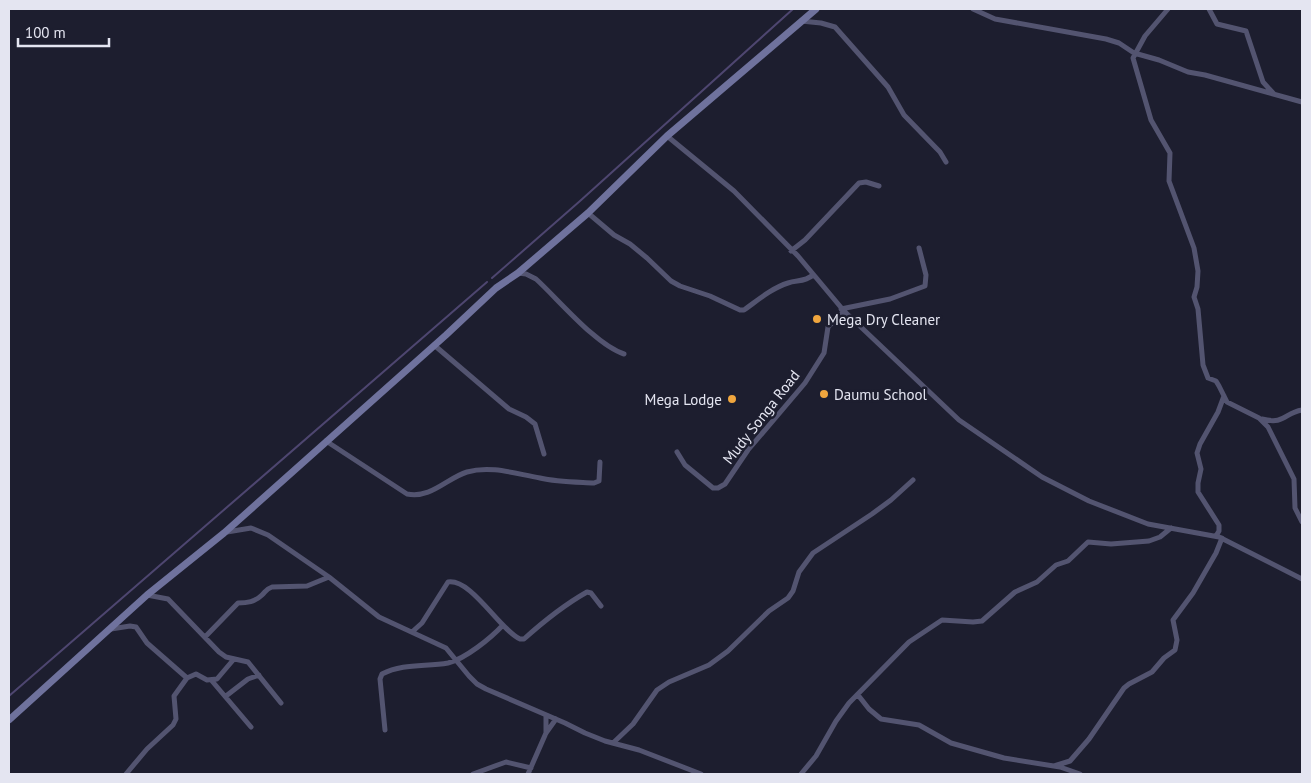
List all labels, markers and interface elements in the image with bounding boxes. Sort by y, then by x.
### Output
scale bar [18,15,109,47]
text: 100 m [25,23,66,42]
place label: Mega Dry Cleaner [827,310,940,329]
marker: Mega Dry Cleaner [811,313,823,325]
street label: Mudy Songa Road [718,366,804,468]
place label: Daumu School [834,385,928,404]
marker: Daumu School [818,388,830,400]
place label: Mega Lodge [645,390,722,409]
marker: Mega Lodge [726,393,738,405]

